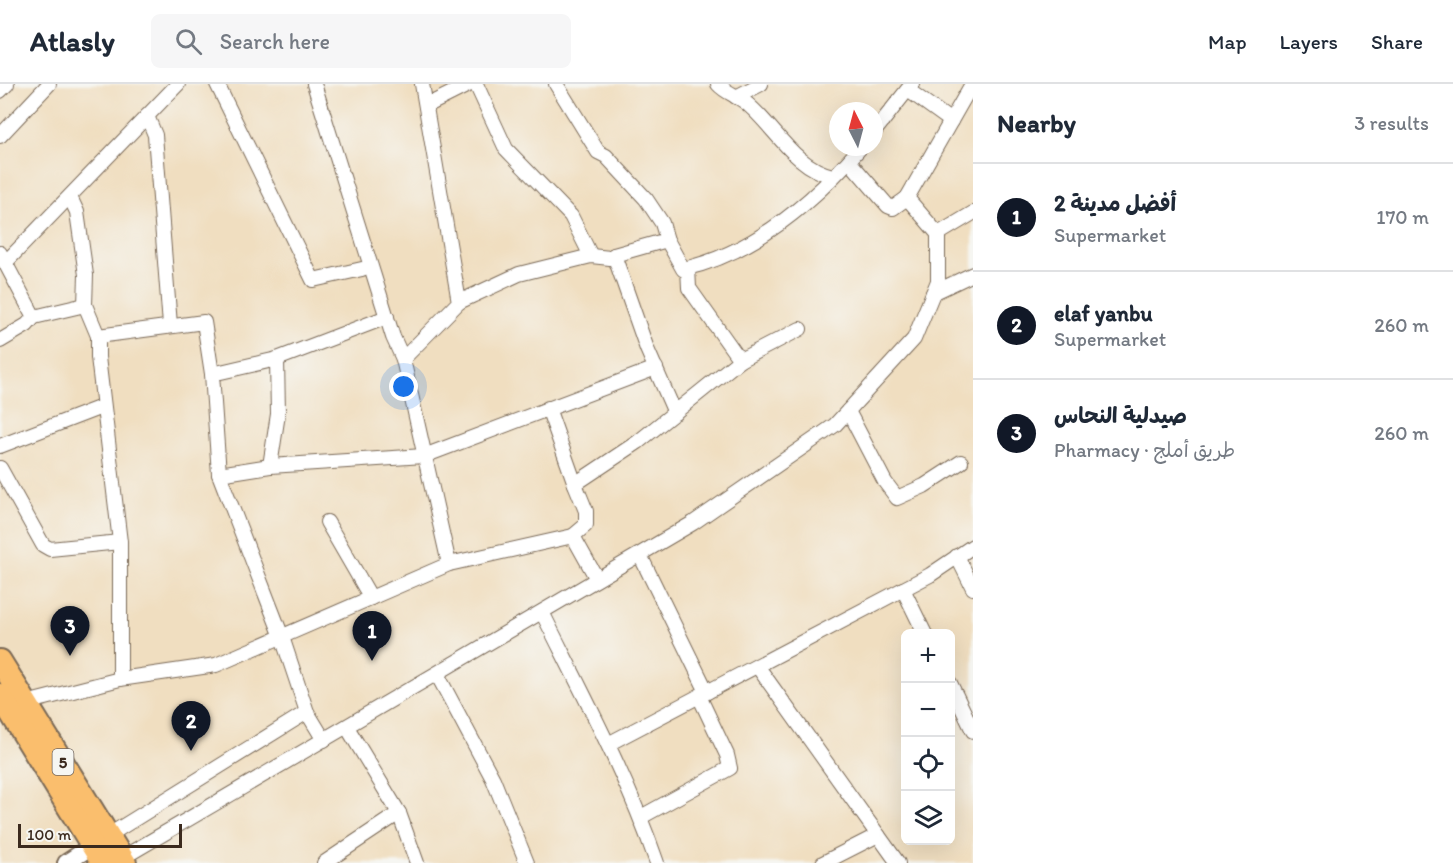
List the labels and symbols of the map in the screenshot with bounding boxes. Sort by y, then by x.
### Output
north arrow [829,102,883,156]
your location [389,372,418,401]
pin: 3 [50,606,90,656]
pin: 1 [352,612,392,661]
pin: 2 [172,702,210,751]
road number: 5 [52,749,74,775]
scale bar [18,821,182,848]

